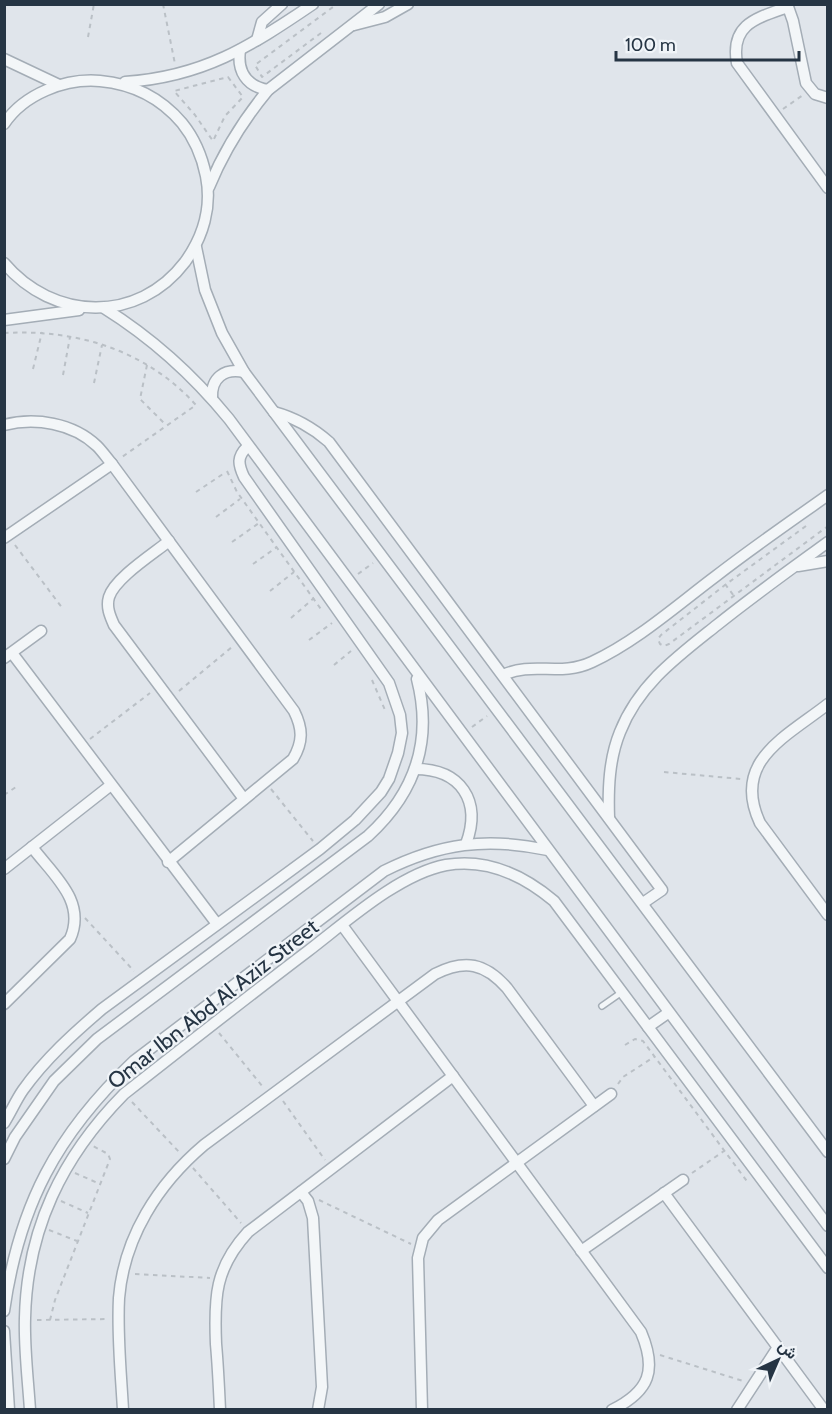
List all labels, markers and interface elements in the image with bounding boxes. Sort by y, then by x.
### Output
scale bar [616,24,799,62]
text: 100 m [625,34,676,56]
street label: Omar Ibn Abd Al Aziz Street [102,913,324,1095]
north arrow [748,1330,808,1390]
text: ش [775,1336,802,1363]

